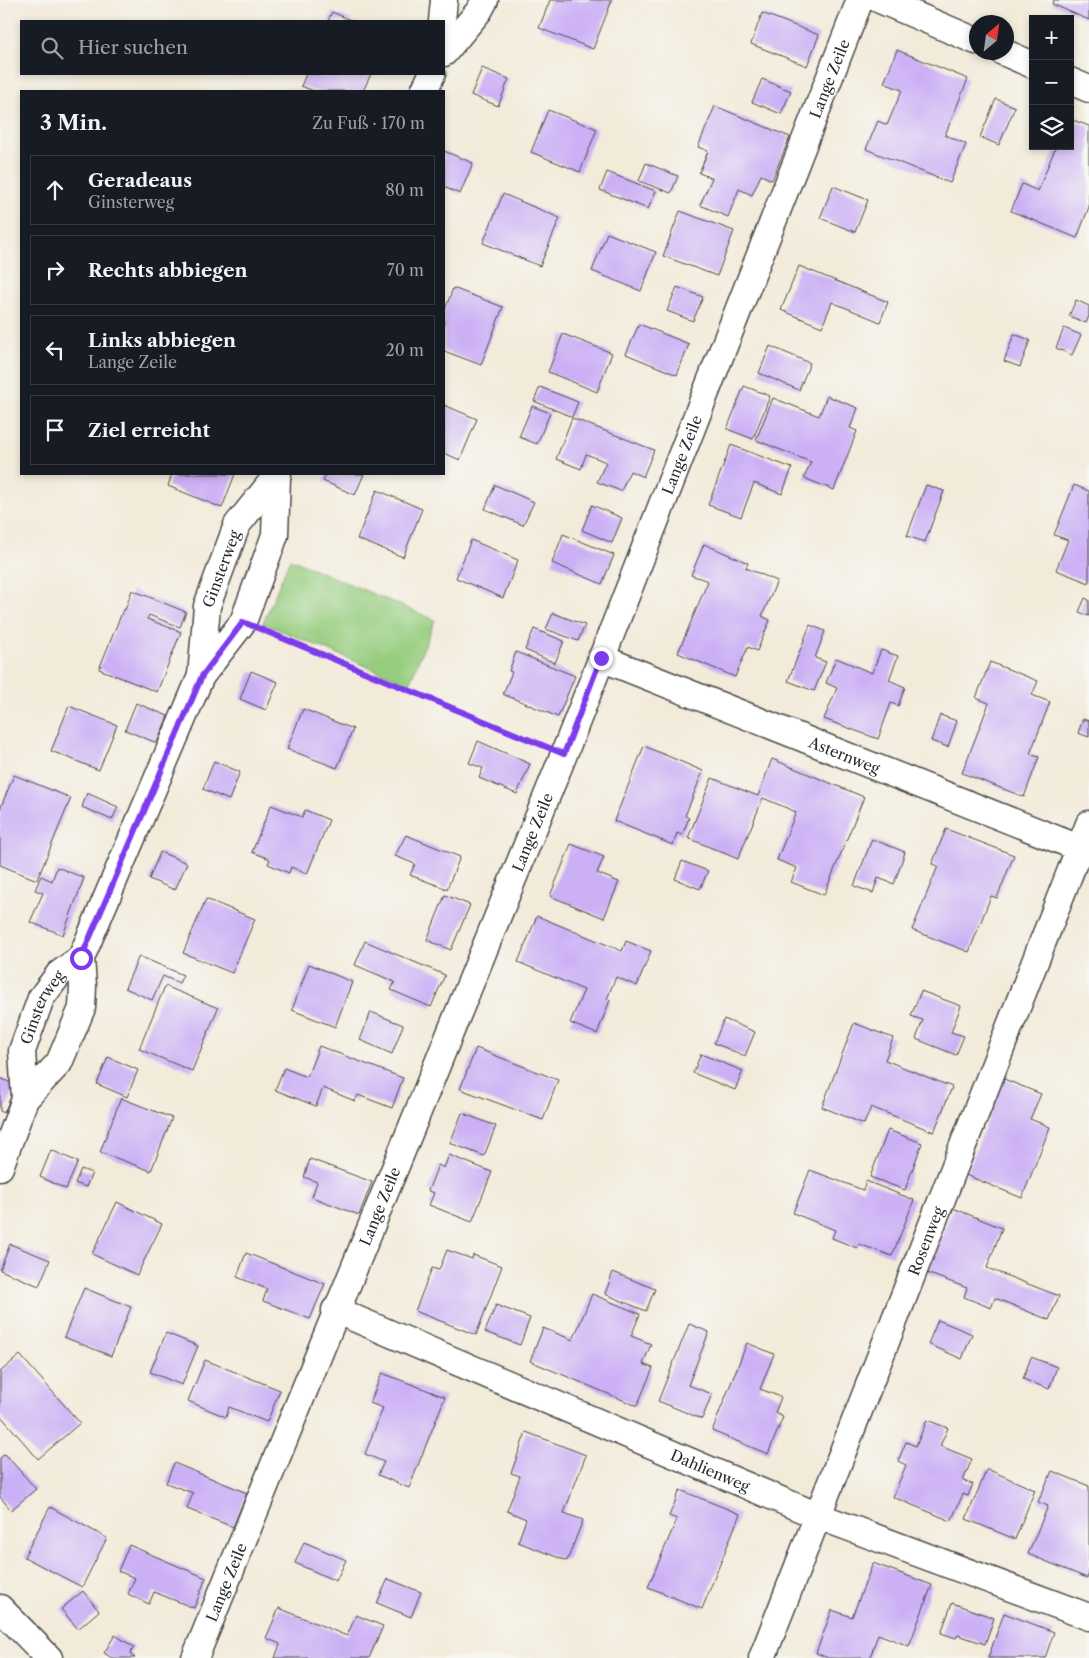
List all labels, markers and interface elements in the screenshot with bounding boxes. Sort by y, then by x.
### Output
north arrow [969,15,1014,60]
map controls [1029,15,1074,150]
button: + [1029,15,1074,60]
search box [20,20,445,75]
icon: search [38,34,66,62]
text: Hier suchen [78,36,188,59]
street label: Lange Zeile [805,36,853,121]
button: − [1029,60,1074,105]
button: layers [1029,105,1074,150]
text: 3 Min. [40,110,107,135]
text: Zu Fuß · 170 m [312,113,425,133]
text: Geradeaus [88,169,192,192]
icon: ahead [41,176,69,204]
text: 80 m [385,180,424,200]
text: Ginsterweg [88,192,174,212]
icon: right [41,256,69,284]
text: Rechts abbiegen [88,259,248,282]
text: 70 m [387,260,424,280]
text: Links abbiegen [88,329,236,352]
icon: left [41,336,69,364]
text: 20 m [385,340,424,360]
text: Lange Zeile [88,352,177,372]
street label: Lange Zeile [657,412,706,497]
icon: arrive [41,416,69,444]
text: Ziel erreicht [88,419,210,442]
street label: Ginsterweg [198,527,244,610]
route end [590,647,613,670]
street label: Asternweg [805,732,883,777]
street label: Lange Zeile [508,790,557,874]
route start [70,947,93,970]
street label: Ginsterweg [16,966,68,1047]
street label: Lange Zeile [355,1164,404,1248]
street label: Rosenweg [903,1204,948,1278]
street label: Dahlienweg [668,1445,753,1495]
street label: Lange Zeile [201,1540,251,1624]

